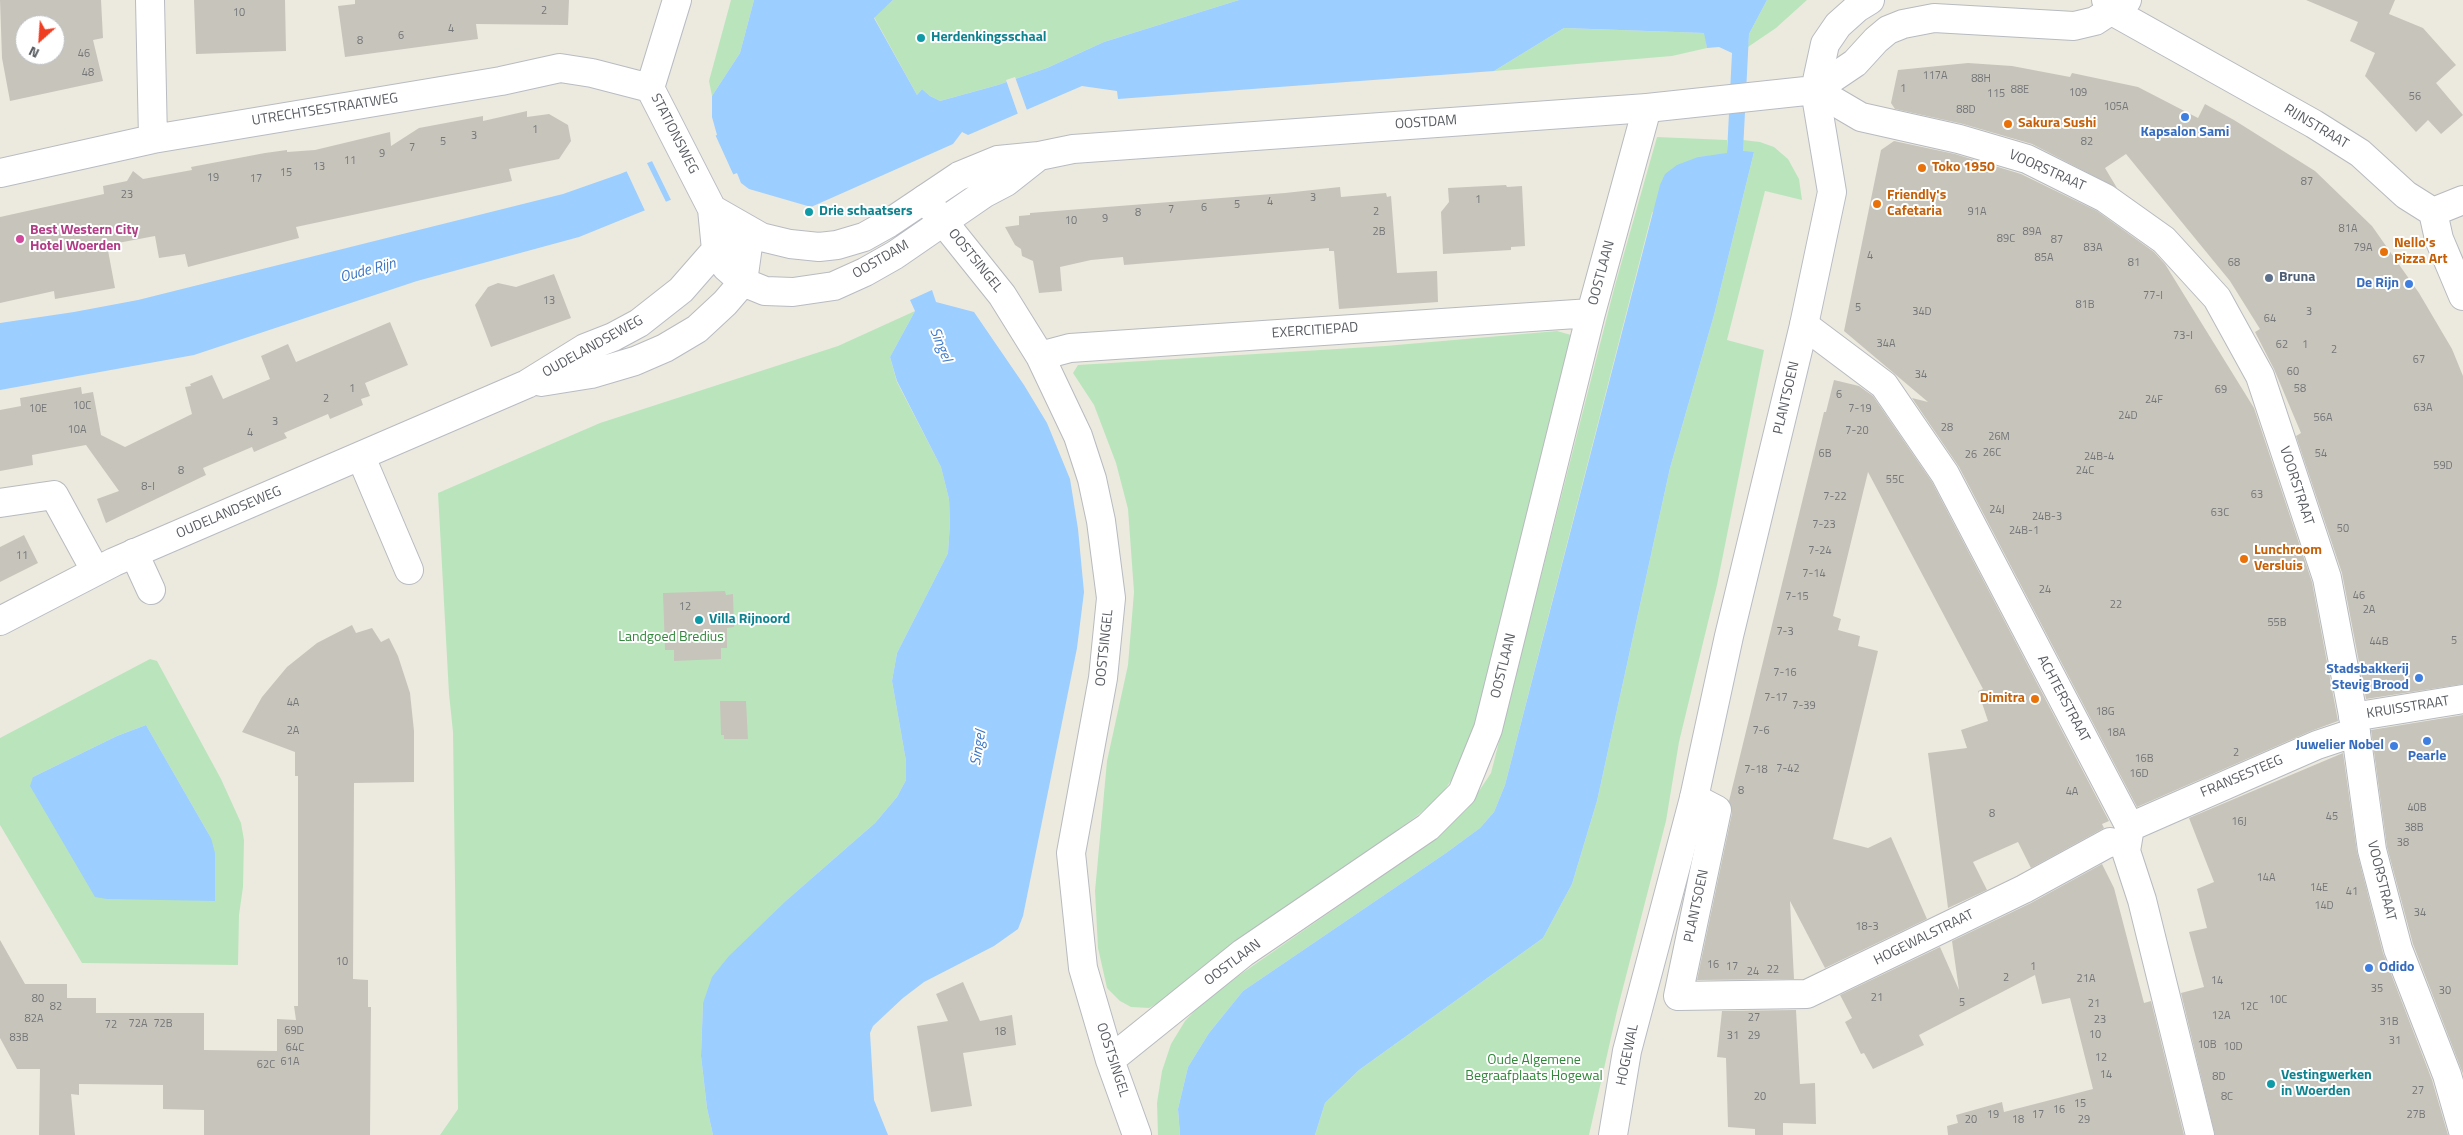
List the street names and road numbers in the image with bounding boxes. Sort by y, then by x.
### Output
street label: UTRECHTSESTRAATWEG [251,90,399,130]
street label: STATIONSWEG [647,91,701,177]
street label: RIJNSTRAAT [2281,101,2351,153]
street label: OOSTDAM [1394,112,1458,134]
street label: VOORSTRAAT [2006,147,2088,195]
street label: OOSTSINGEL [944,226,1006,296]
street label: OOSTDAM [850,237,912,283]
street label: OOSTLAAN [1585,239,1619,307]
street label: OUDELANDSEWEG [540,312,646,382]
street label: EXERCITIEPAD [1271,320,1359,342]
street label: PLANTSOEN [1770,360,1804,436]
street label: VOORSTRAAT [2275,444,2317,528]
street label: OUDELANDSEWEG [174,483,284,543]
street label: OOSTSINGEL [1093,609,1117,687]
street label: OOSTLAAN [1488,632,1520,700]
street label: ACHTERSTRAAT [2033,653,2093,745]
street label: KRUISSTRAAT [2365,693,2451,723]
street label: FRANSESTEEG [2198,752,2286,802]
street label: VOORSTRAAT [2363,839,2399,923]
street label: PLANTSOEN [1681,868,1713,944]
street label: HOGEWALSTRAAT [1871,907,1977,969]
street label: OOSTLAAN [1201,936,1265,990]
street label: OOSTSINGEL [1092,1021,1132,1099]
street label: HOGEWAL [1613,1023,1643,1087]

